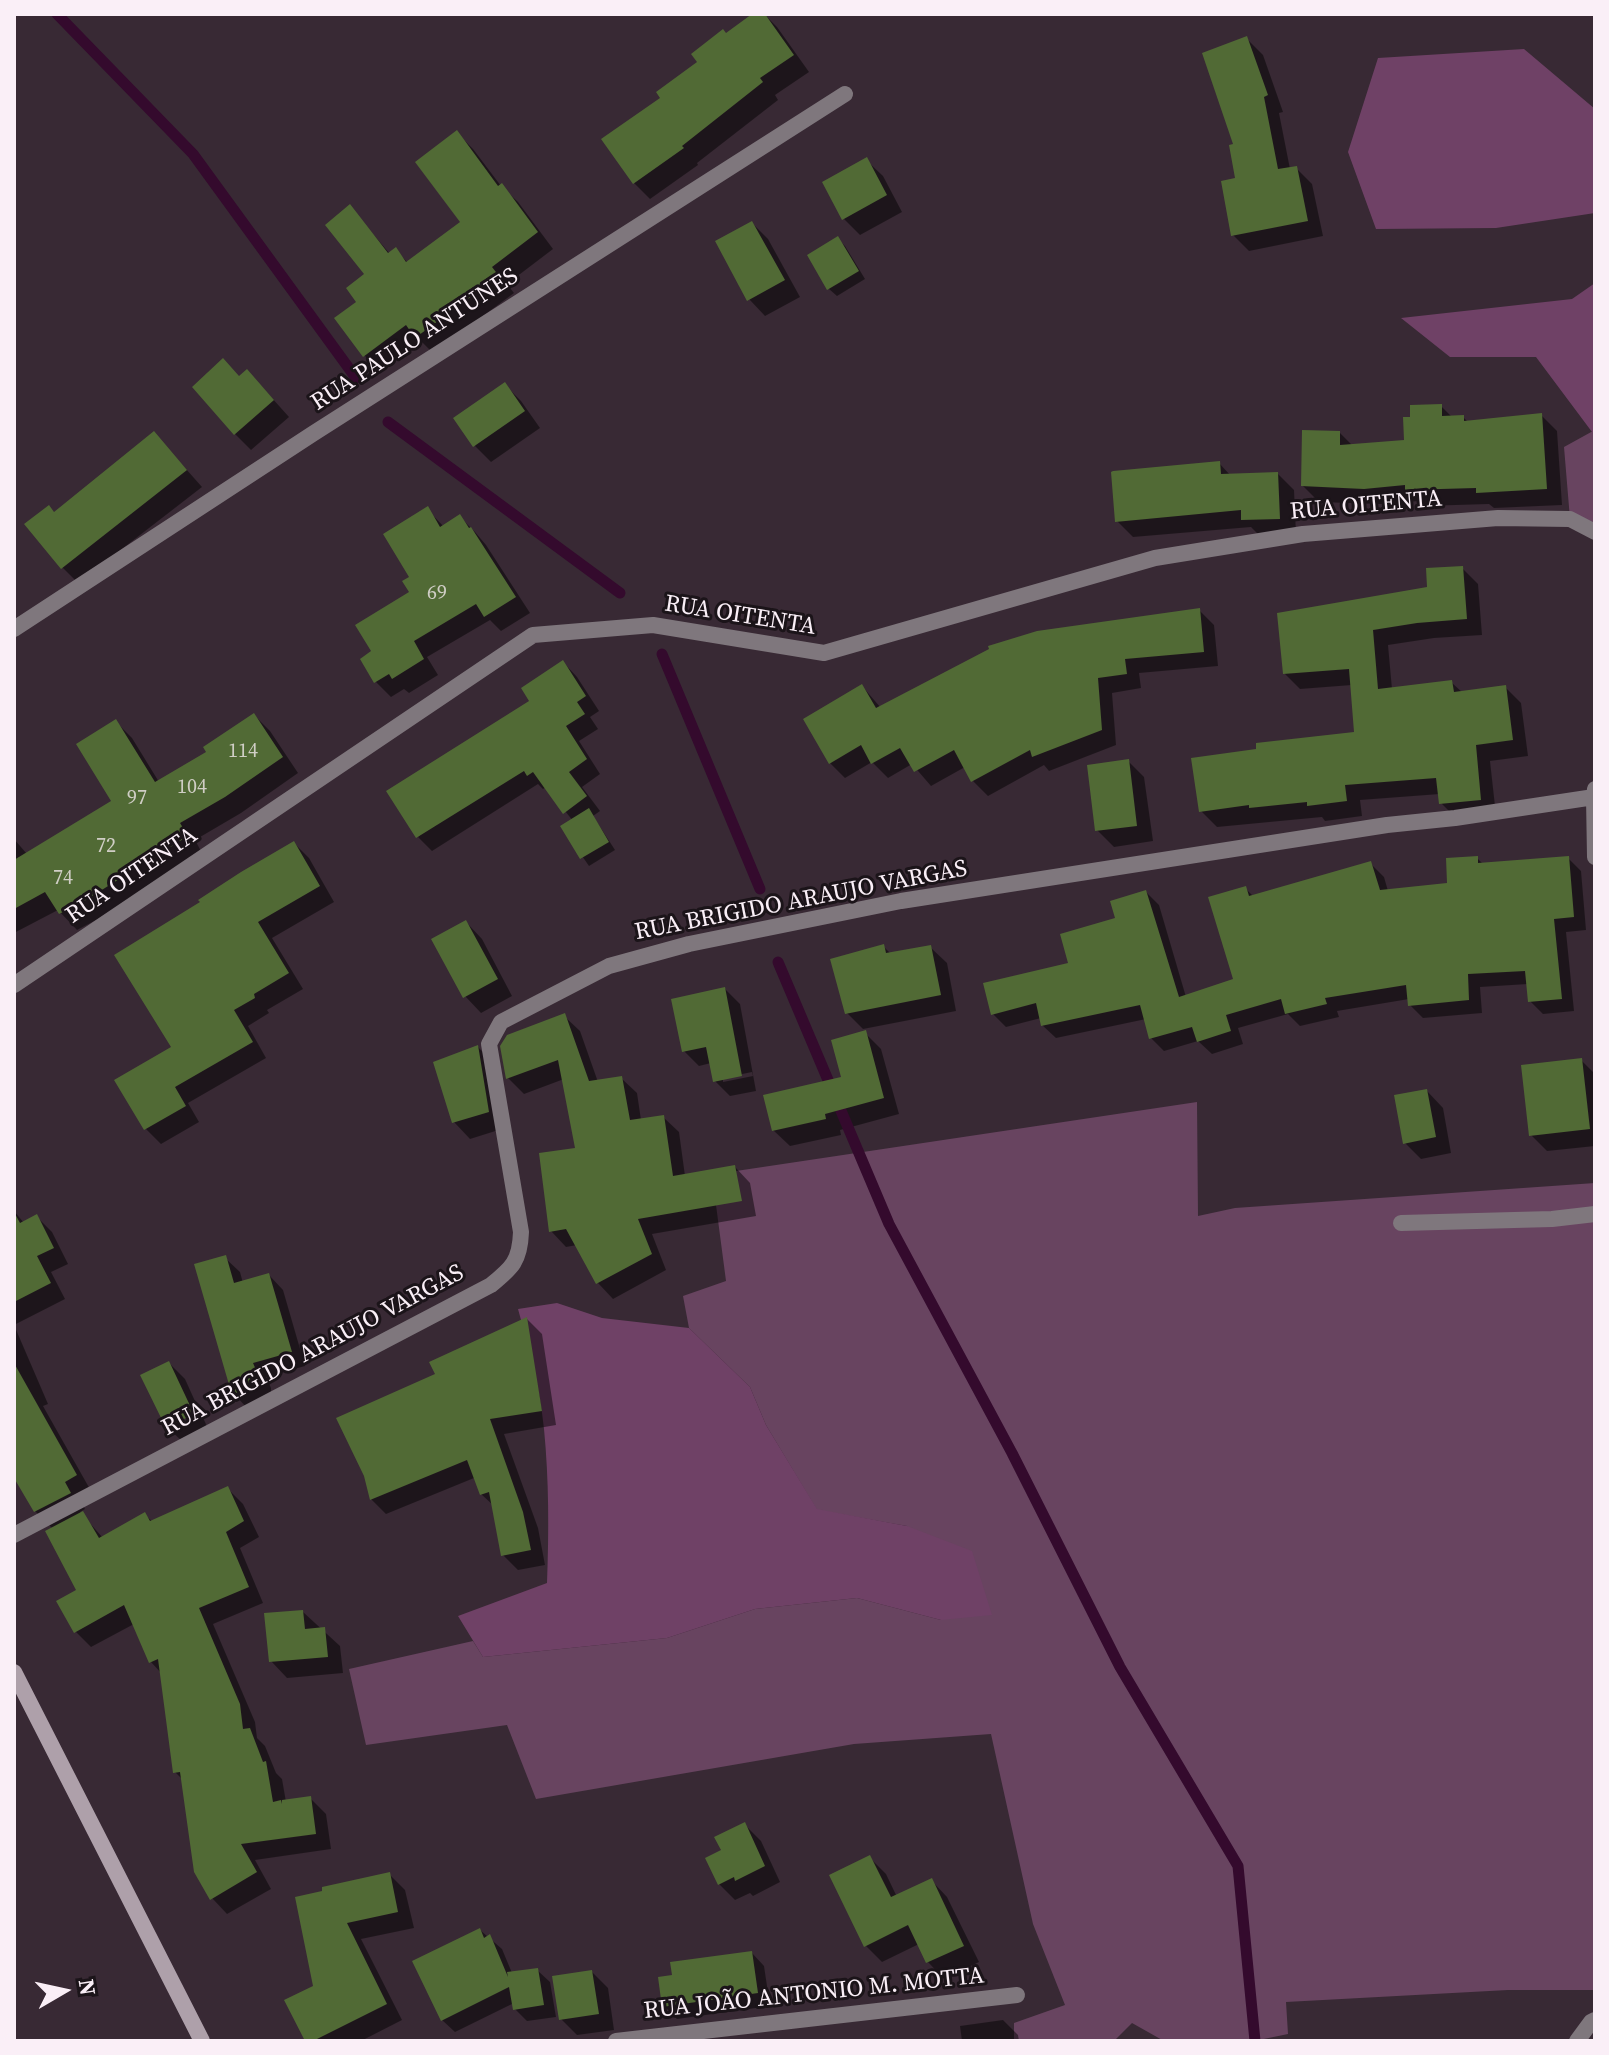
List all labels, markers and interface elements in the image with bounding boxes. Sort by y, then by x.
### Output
street label: RUA PAULO ANTUNES [306,262,524,418]
street label: RUA OITENTA [1289,485,1443,527]
house number: 69 [427,582,447,606]
street label: RUA OITENTA [662,590,818,642]
house number: 114 [228,740,258,764]
house number: 104 [177,776,207,800]
house number: 97 [127,787,147,811]
street label: RUA OITENTA [61,821,203,931]
house number: 72 [96,835,116,859]
street label: RUA BRIGIDO ARAUJO VARGAS [632,855,970,947]
house number: 74 [53,867,73,891]
street label: RUA BRIGIDO ARAUJO VARGAS [157,1259,469,1443]
north arrow [24,1951,104,2031]
street label: RUA JOÃO ANTONIO M. MOTTA [642,1962,986,2026]
text: N [72,1977,104,1998]

